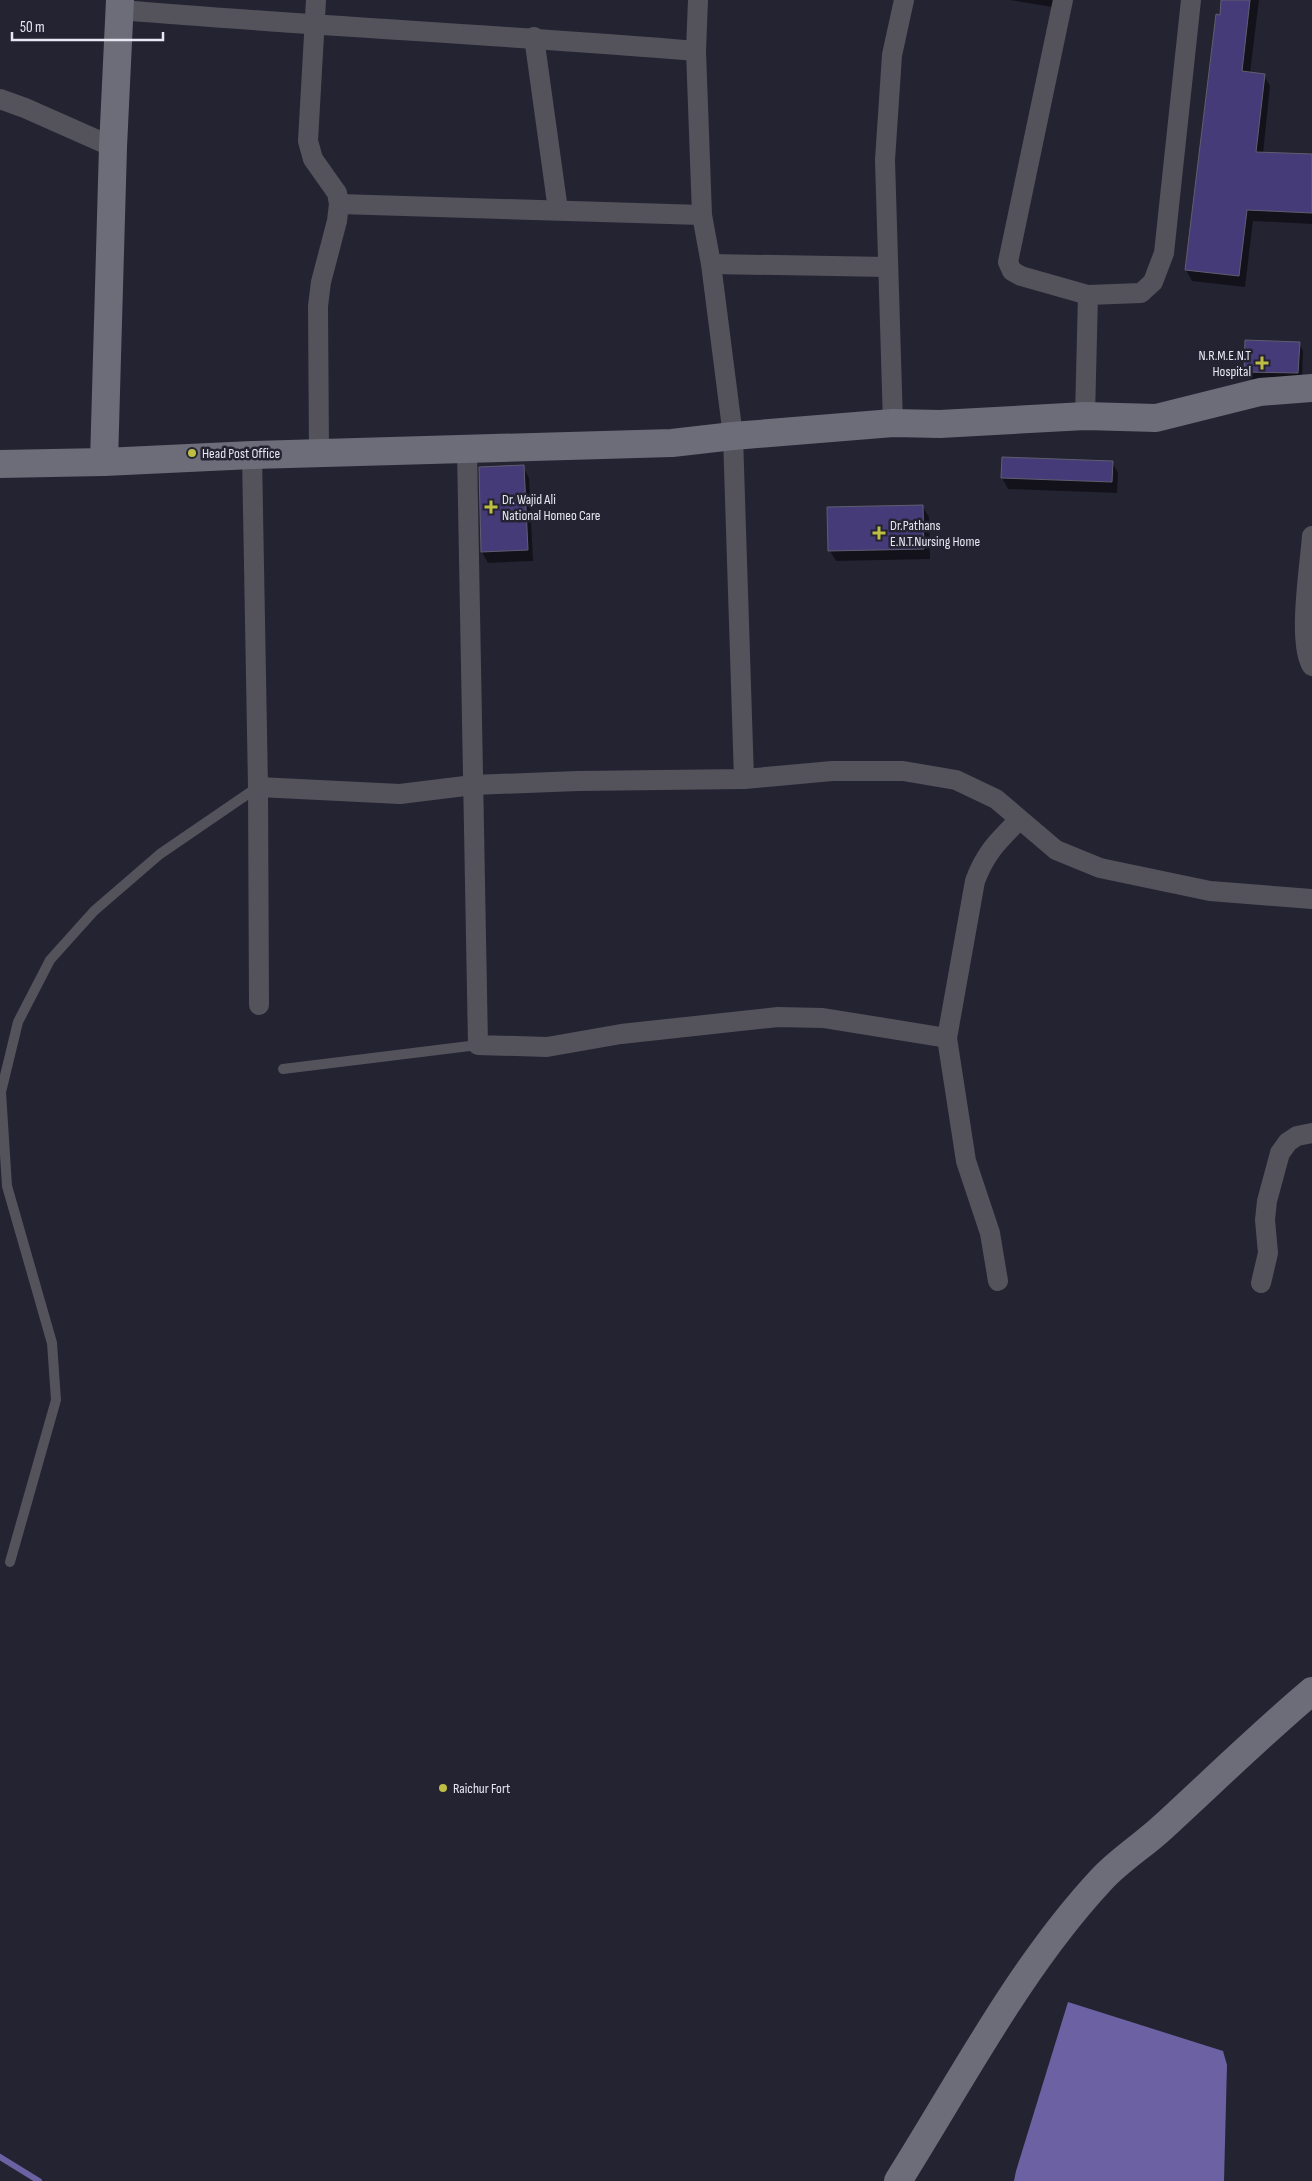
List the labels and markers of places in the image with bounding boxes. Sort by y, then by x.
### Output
place label: N.R.M.E.N.T Hospital [1198,347,1251,380]
marker: N.R.M.E.N.T Hospital [1255,356,1269,370]
place label: Head Post Office [202,445,280,462]
marker: Head Post Office [186,447,198,459]
place label: Dr. Wajid Ali National Homeo Care [502,491,600,524]
marker: Dr. Wajid Ali National Homeo Care [484,500,498,514]
place label: Dr.Pathans E.N.T.Nursing Home [890,517,980,550]
marker: Dr.Pathans E.N.T.Nursing Home [872,526,886,540]
place label: Raichur Fort [453,1780,510,1797]
marker: Raichur Fort [437,1782,449,1794]

